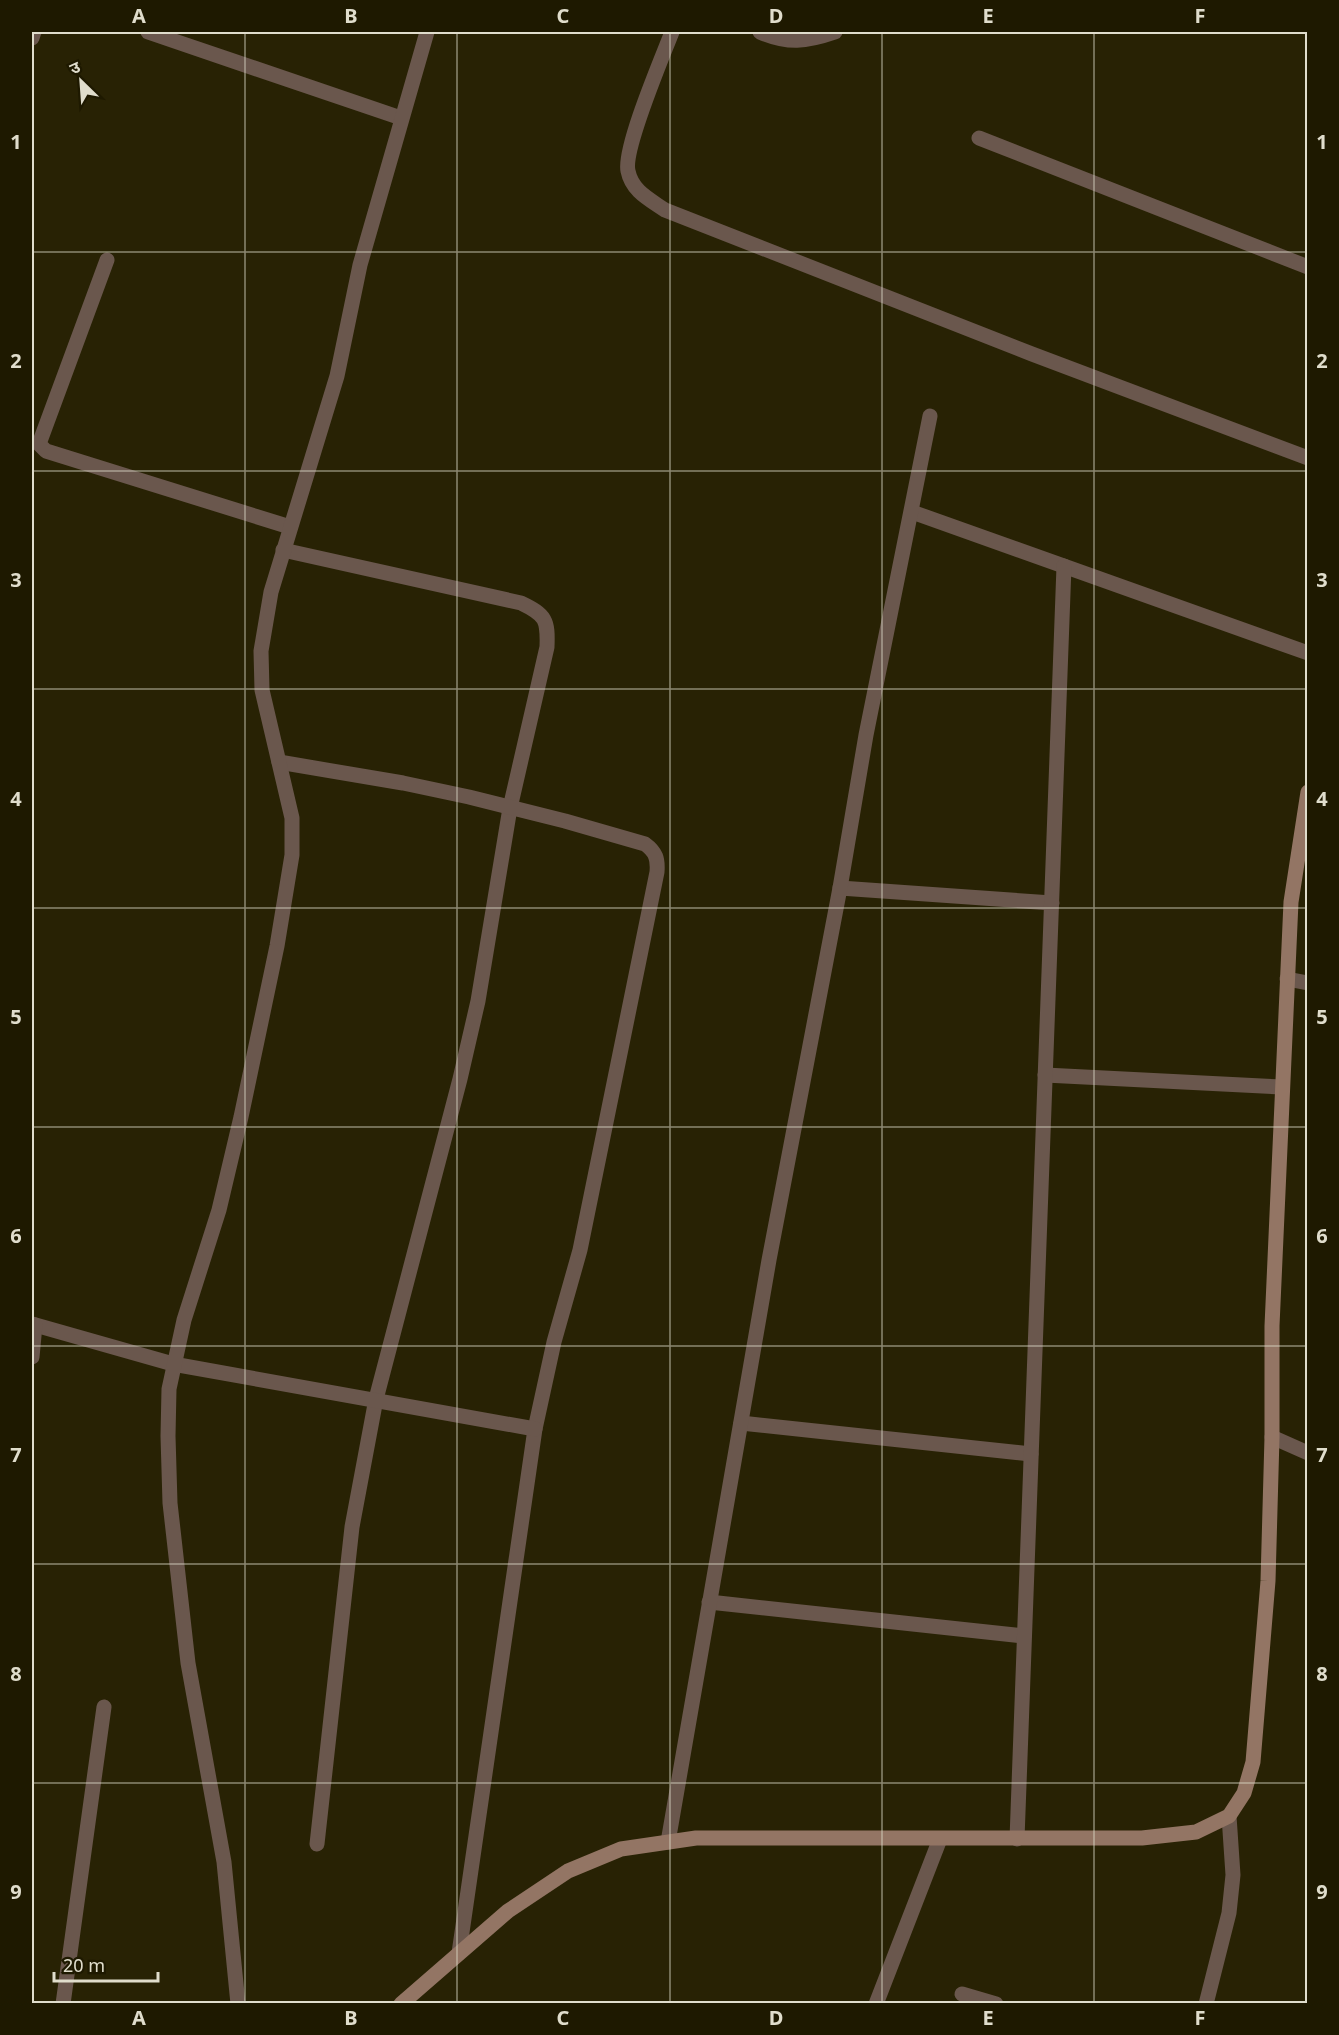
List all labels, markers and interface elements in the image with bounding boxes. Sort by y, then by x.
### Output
text: A [132,2,146,29]
text: B [344,2,358,29]
text: C [557,2,570,29]
text: D [769,2,783,29]
text: E [982,2,994,29]
text: F [1195,2,1205,29]
north arrow [51,51,111,111]
text: उ [66,55,84,79]
text: 1 [10,128,22,155]
text: 1 [1316,128,1328,155]
text: 2 [10,347,22,374]
text: 2 [1316,347,1328,374]
text: 3 [10,566,22,593]
text: 3 [1316,566,1328,593]
text: 4 [10,785,22,812]
text: 4 [1316,785,1328,812]
text: 5 [10,1003,22,1030]
text: 5 [1316,1003,1328,1030]
text: 6 [10,1222,22,1249]
text: 6 [1316,1222,1328,1249]
text: 7 [10,1441,22,1468]
text: 7 [1316,1441,1328,1468]
text: 8 [10,1660,22,1687]
text: 8 [1316,1660,1328,1687]
text: 9 [10,1878,22,1905]
text: 9 [1316,1878,1328,1905]
scale bar [54,1945,158,1983]
text: 20 m [63,1953,105,1977]
text: A [132,2004,146,2031]
text: B [344,2004,358,2031]
text: C [557,2004,570,2031]
text: D [769,2004,783,2031]
text: E [982,2004,994,2031]
text: F [1195,2004,1205,2031]

